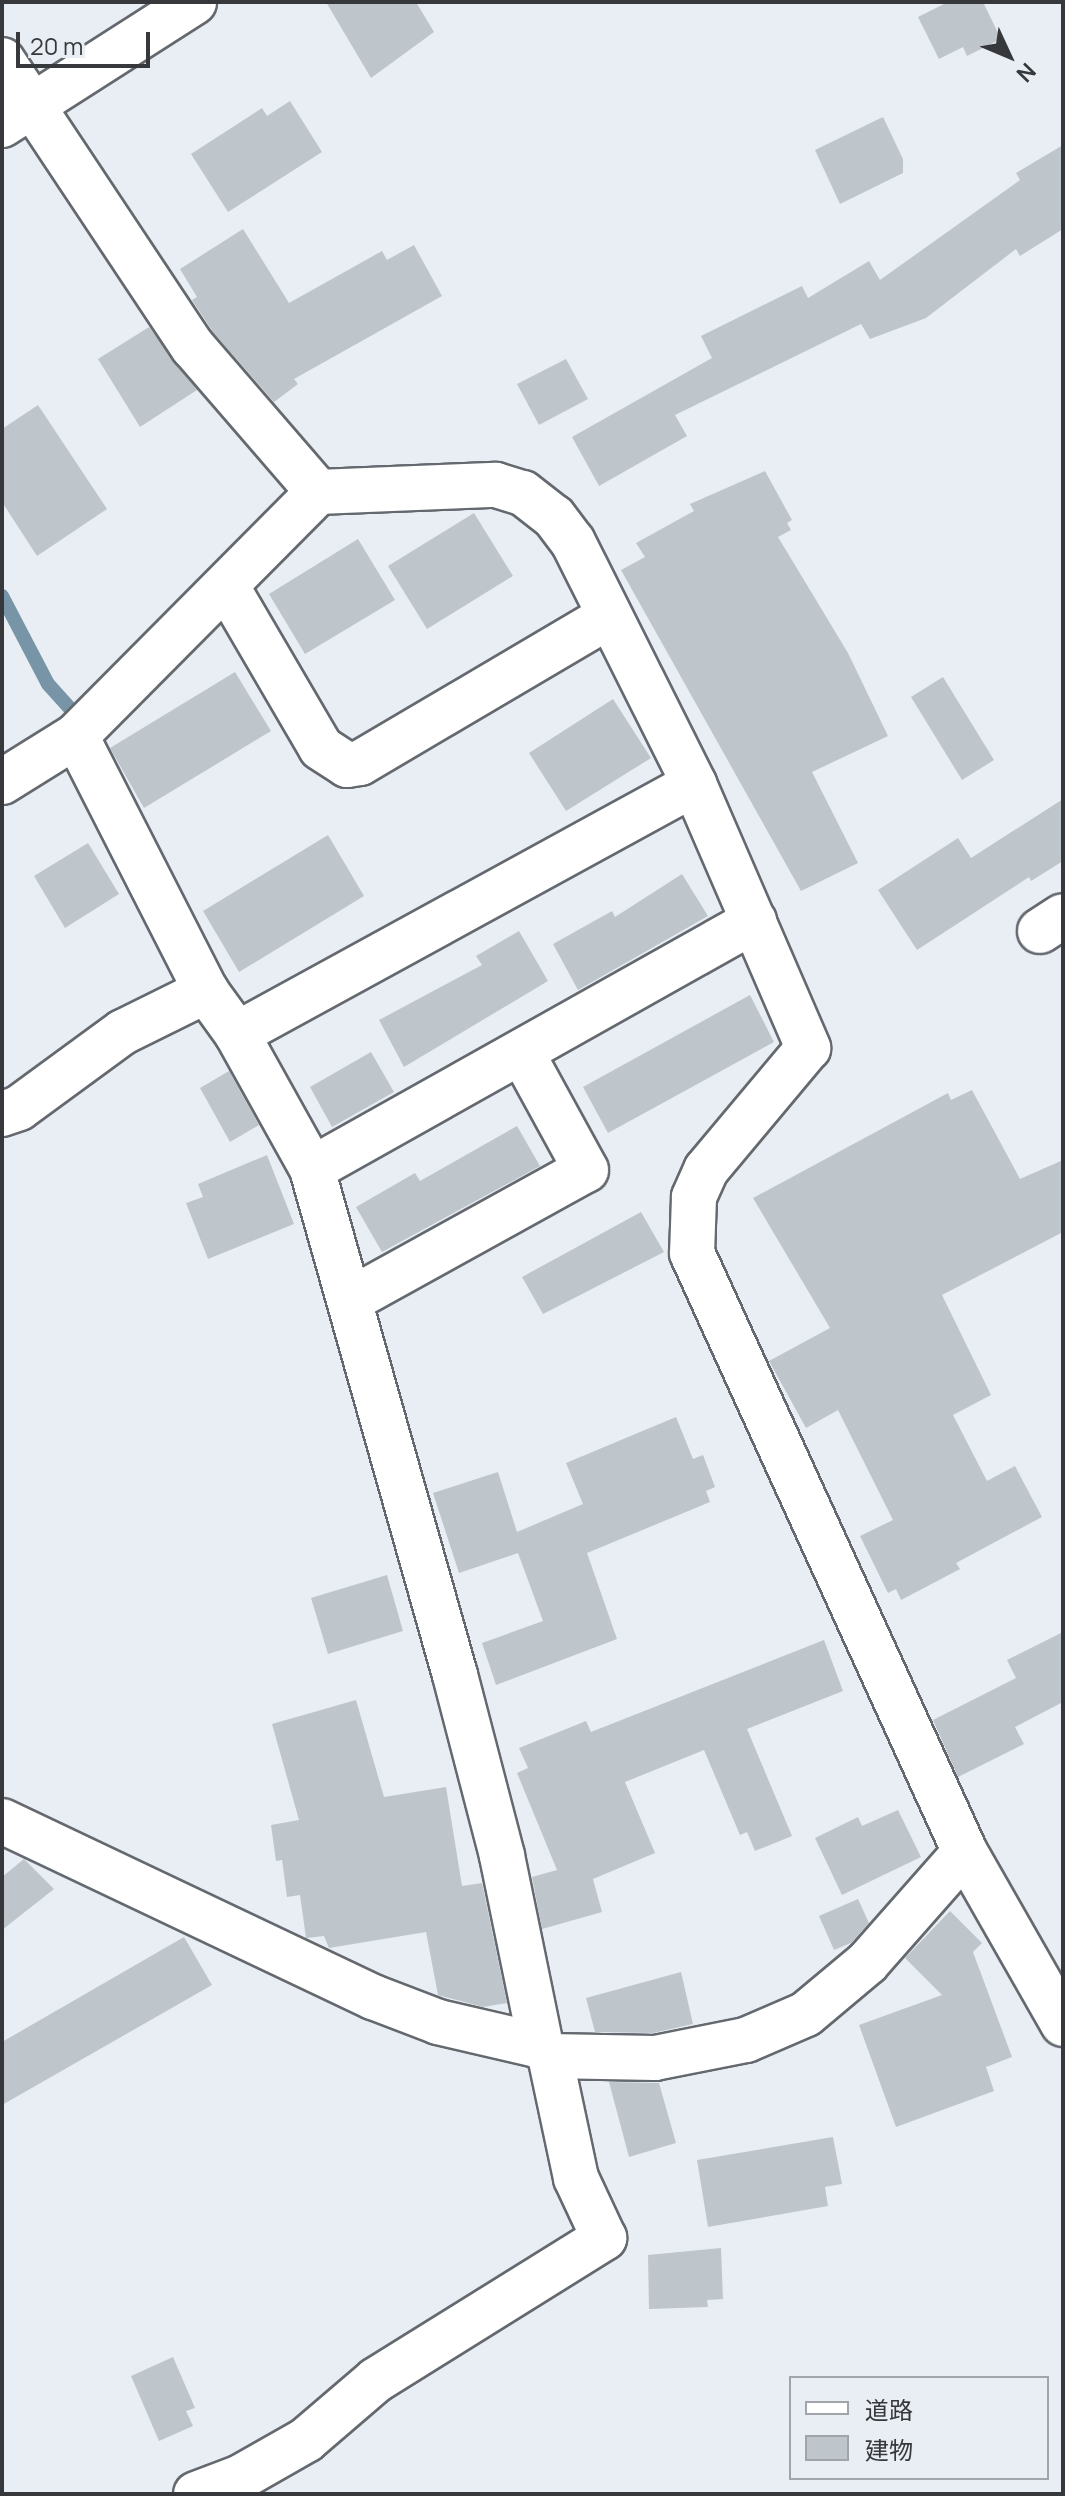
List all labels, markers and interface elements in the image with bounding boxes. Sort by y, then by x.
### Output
scale bar [20,16,154,66]
north arrow [969,16,1049,96]
text: 20 m [30,29,83,62]
text: N [1010,57,1043,89]
legend [789,2376,1049,2480]
text: 道路 [865,2393,913,2426]
text: 建物 [865,2433,913,2466]

